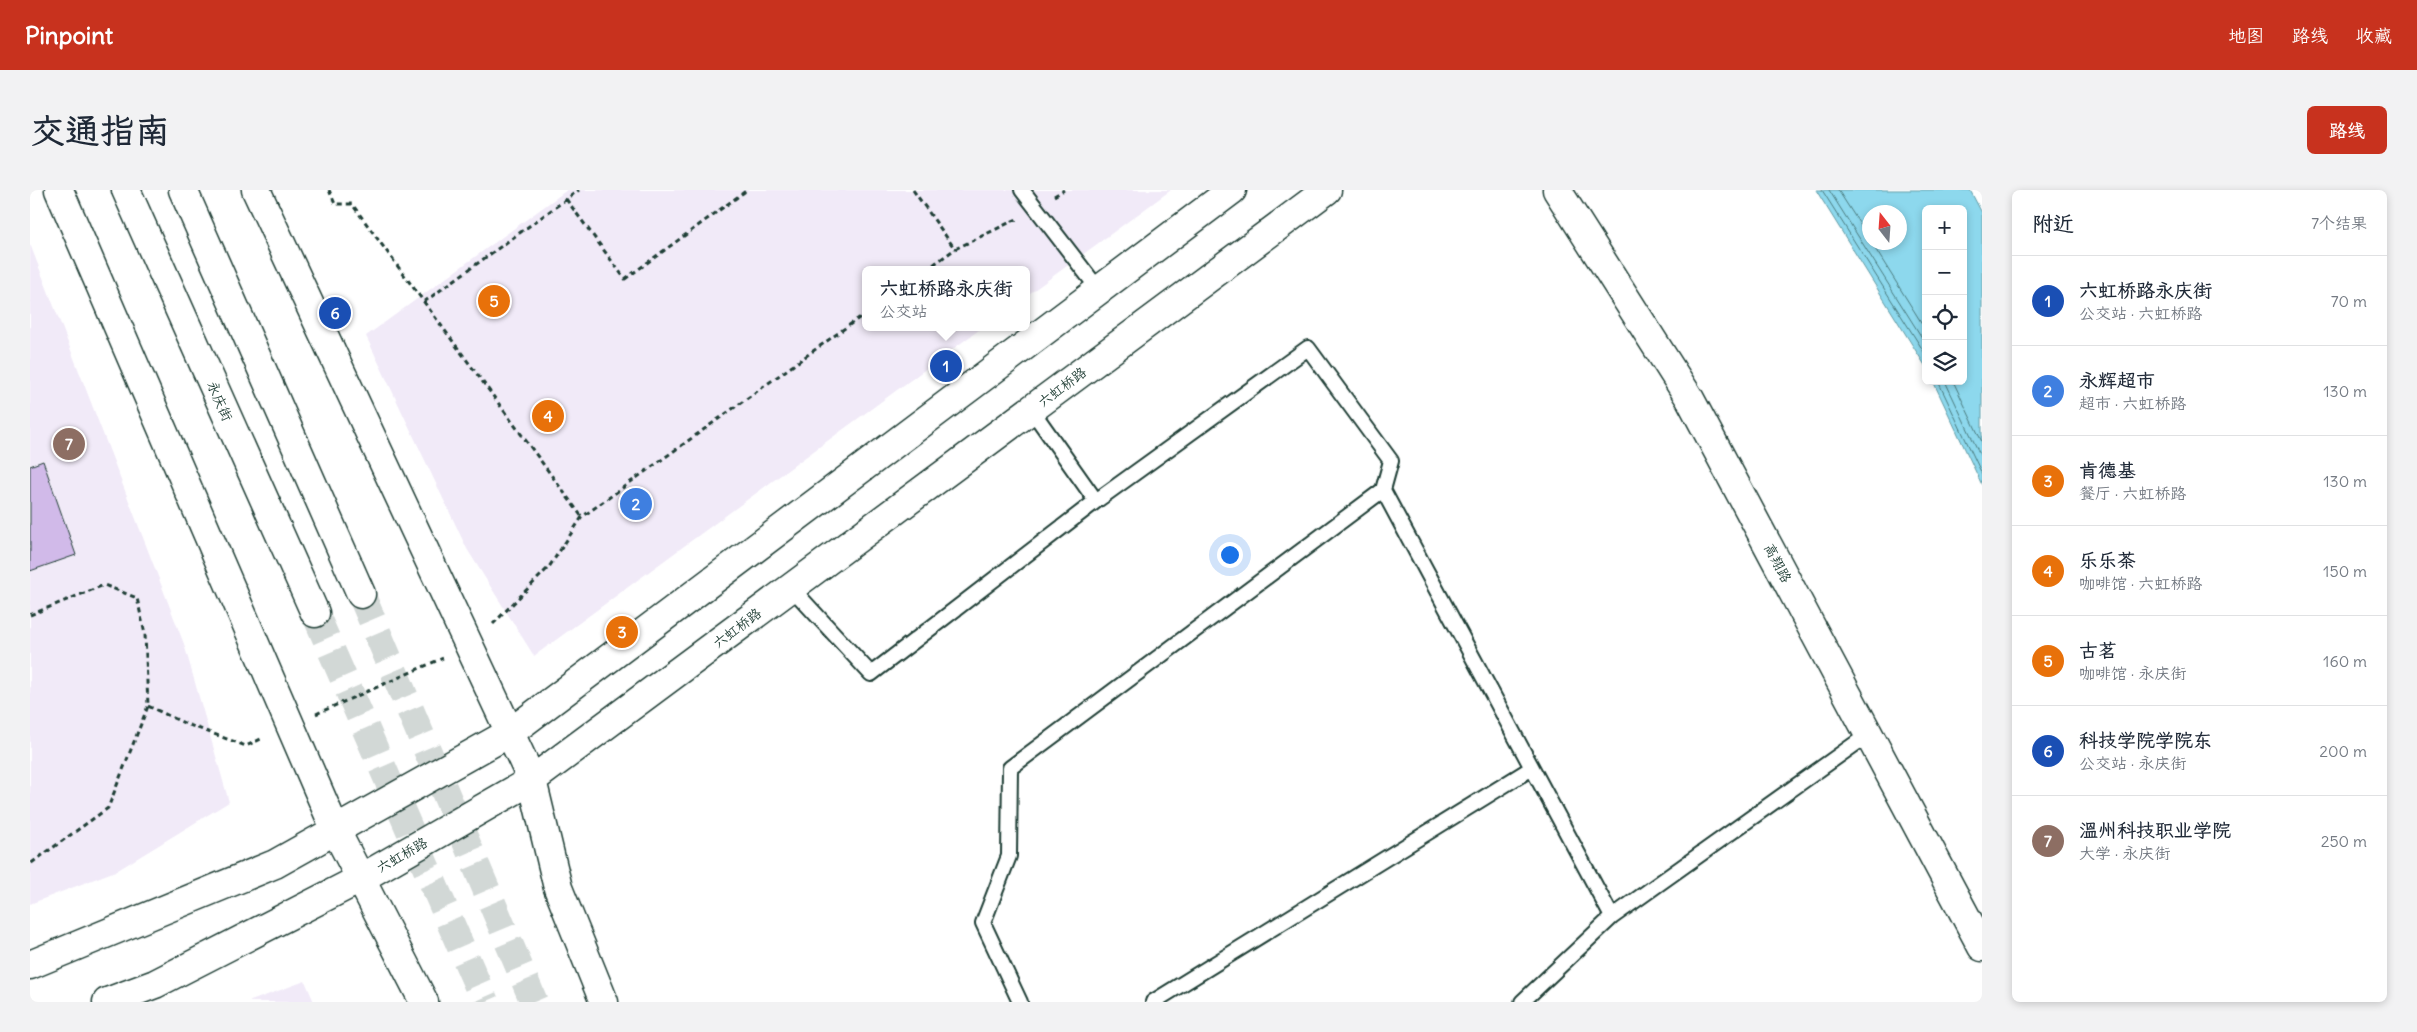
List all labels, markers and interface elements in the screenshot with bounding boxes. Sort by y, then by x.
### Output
text: Pinpoint [25,20,113,50]
text: 地图 [2228,24,2264,47]
text: 路线 [2292,24,2328,47]
text: 收藏 [2356,24,2392,47]
button: 路线 [2307,106,2387,154]
text: 交通指南 [30,108,170,152]
north arrow [1862,205,1907,250]
map controls [1922,205,1967,385]
button: + [1922,205,1967,250]
text: 附近 [2032,210,2074,237]
text: 7个结果 [2311,213,2367,233]
button: − [1922,250,1967,295]
popup [862,266,1030,331]
text: 六虹桥路永庆街 [879,276,1013,300]
text: 六虹桥路永庆街 [2079,278,2212,302]
pin: 5 [478,282,510,320]
text: 1 [2045,291,2051,311]
text: 70 m [2331,291,2367,311]
pin: 6 [319,294,351,332]
button: locate [1922,295,1967,340]
text: 公交站 [879,301,928,321]
text: 公交站 · 六虹桥路 [2079,303,2202,323]
button: layers [1922,340,1967,385]
pin: 1 [930,347,962,385]
street label: 六虹桥路 [1034,363,1090,411]
text: 永辉超市 [2079,368,2155,392]
street label: 永庆街 [203,378,237,424]
text: 2 [2044,381,2052,401]
text: 130 m [2323,381,2367,401]
text: 超市 · 六虹桥路 [2079,393,2186,413]
pin: 4 [532,397,564,435]
pin: 7 [53,425,85,463]
text: 肯德基 [2079,458,2136,482]
text: 3 [2043,471,2053,491]
text: 130 m [2323,471,2367,491]
text: 餐厅 · 六虹桥路 [2079,483,2186,503]
pin: 2 [620,485,652,523]
street label: 高翔路 [1760,540,1796,586]
your location [1217,542,1243,568]
text: 乐乐茶 [2079,548,2136,572]
text: 4 [2043,561,2053,581]
text: 150 m [2323,561,2367,581]
text: 咖啡馆 · 六虹桥路 [2079,573,2202,593]
street label: 六虹桥路 [709,604,765,652]
pin: 3 [606,613,638,651]
text: 古茗 [2079,638,2117,662]
text: 5 [2043,651,2053,671]
text: 160 m [2323,651,2367,671]
text: 咖啡馆 · 永庆街 [2079,663,2186,683]
text: 科技学院学院东 [2079,728,2212,752]
text: 6 [2043,741,2053,761]
text: 200 m [2319,741,2367,761]
text: 公交站 · 永庆街 [2079,753,2186,773]
text: 温州科技职业学院 [2079,818,2231,842]
text: 7 [2044,831,2052,851]
text: 250 m [2321,831,2367,851]
street label: 六虹桥路 [373,833,431,877]
text: 大学 · 永庆街 [2079,843,2170,863]

